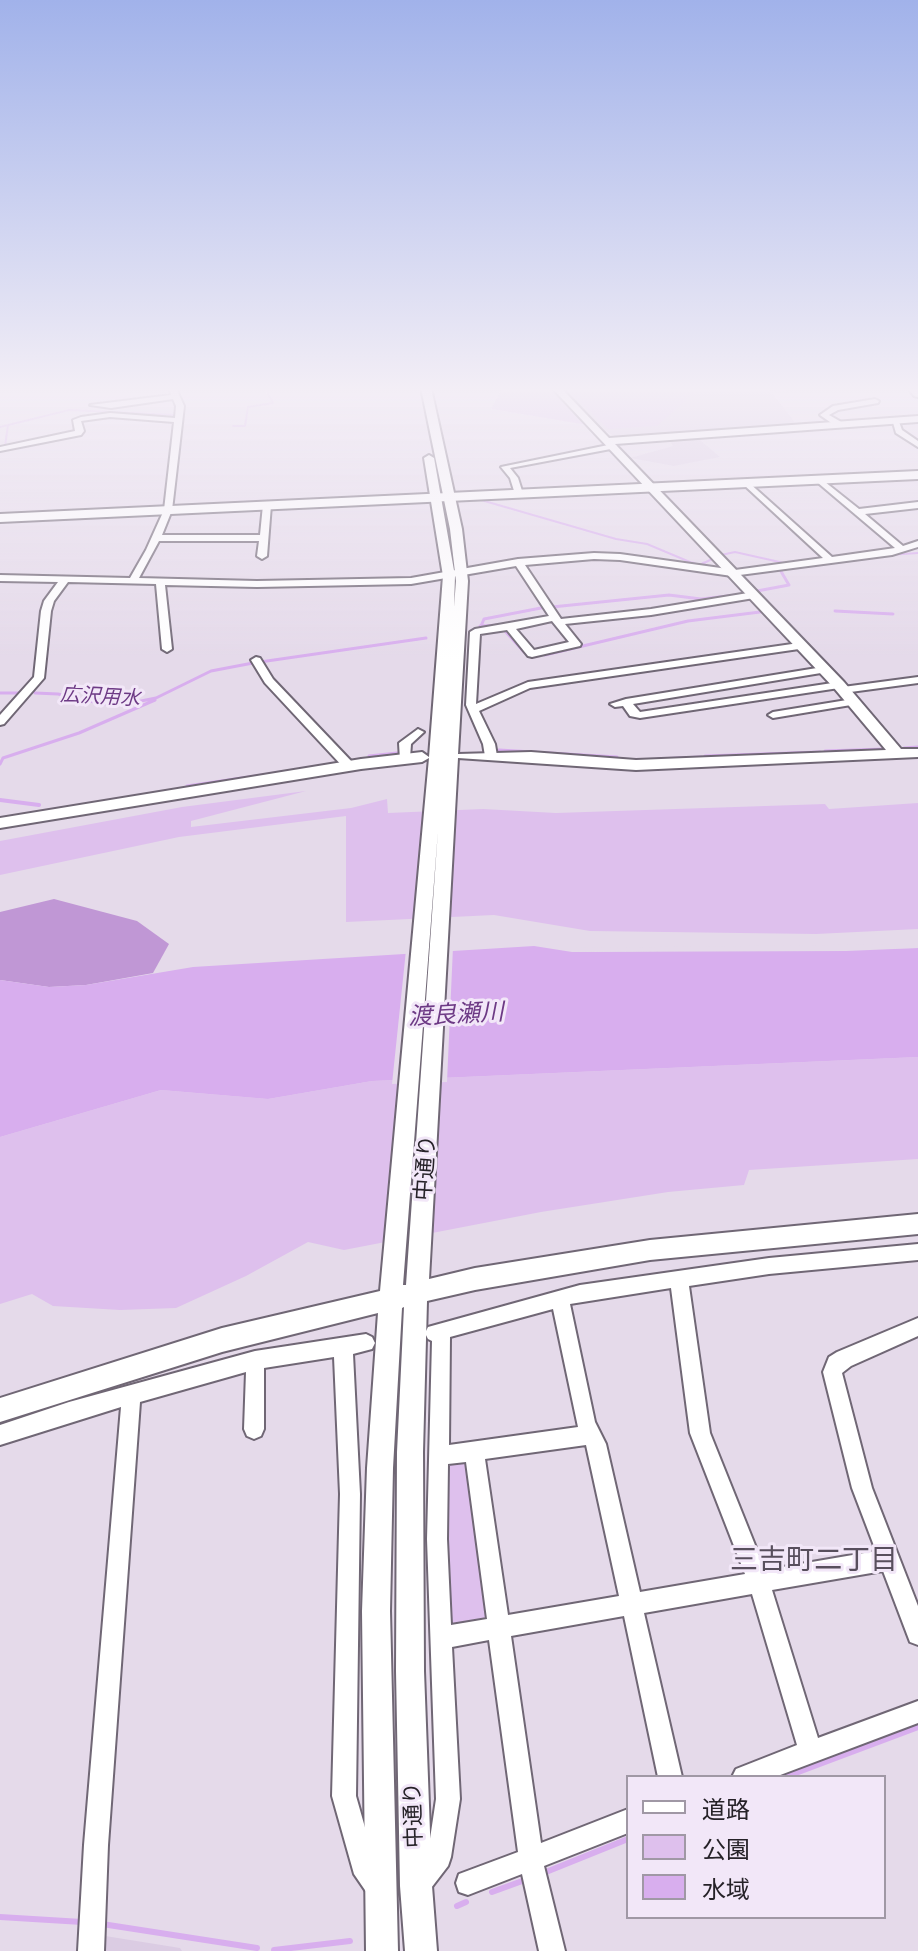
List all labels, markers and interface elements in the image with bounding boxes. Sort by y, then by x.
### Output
water label: 広沢用水 [59,683,141,711]
water label: 渡良瀬川 [407,998,505,1032]
street label: 中通り [411,1134,441,1202]
district label: 三吉町二丁目 [730,1544,898,1578]
legend [626,1775,886,1919]
street label: 中通り [400,1782,428,1848]
text: 道路 [702,1796,750,1824]
text: 公園 [702,1836,750,1864]
text: 水域 [702,1876,750,1904]

